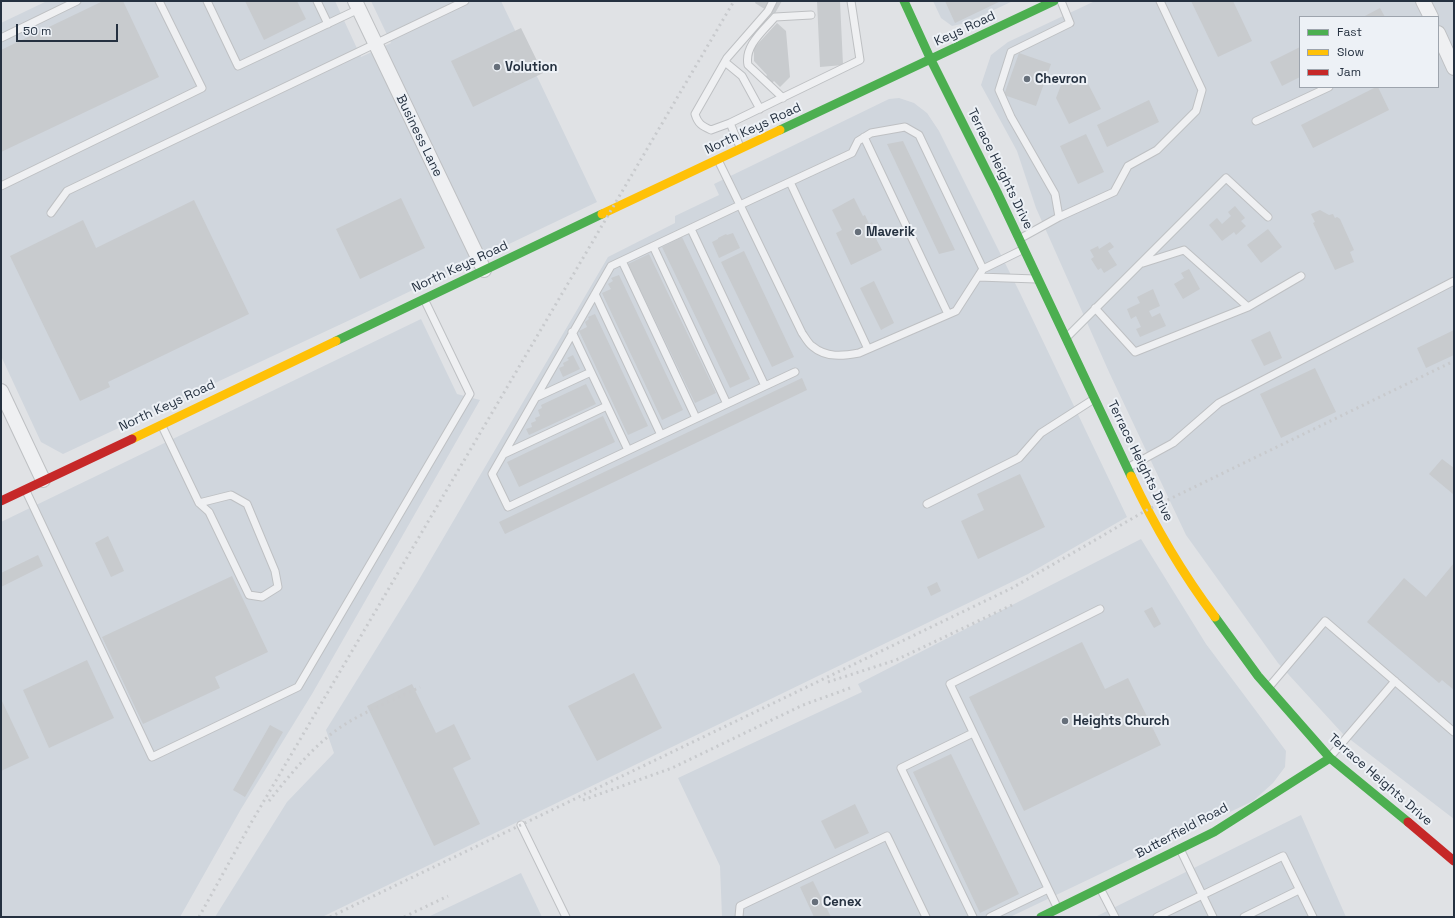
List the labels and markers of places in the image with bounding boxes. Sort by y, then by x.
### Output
place label: Volution [505,59,557,75]
marker: Volution [492,62,502,72]
place label: Chevron [1035,71,1087,87]
marker: Chevron [1022,74,1032,84]
place label: Maverik [866,224,915,240]
marker: Maverik [853,227,863,237]
place label: Heights Church [1073,713,1169,729]
marker: Heights Church [1060,716,1070,726]
place label: Cenex [823,894,862,910]
marker: Cenex [810,897,820,907]

